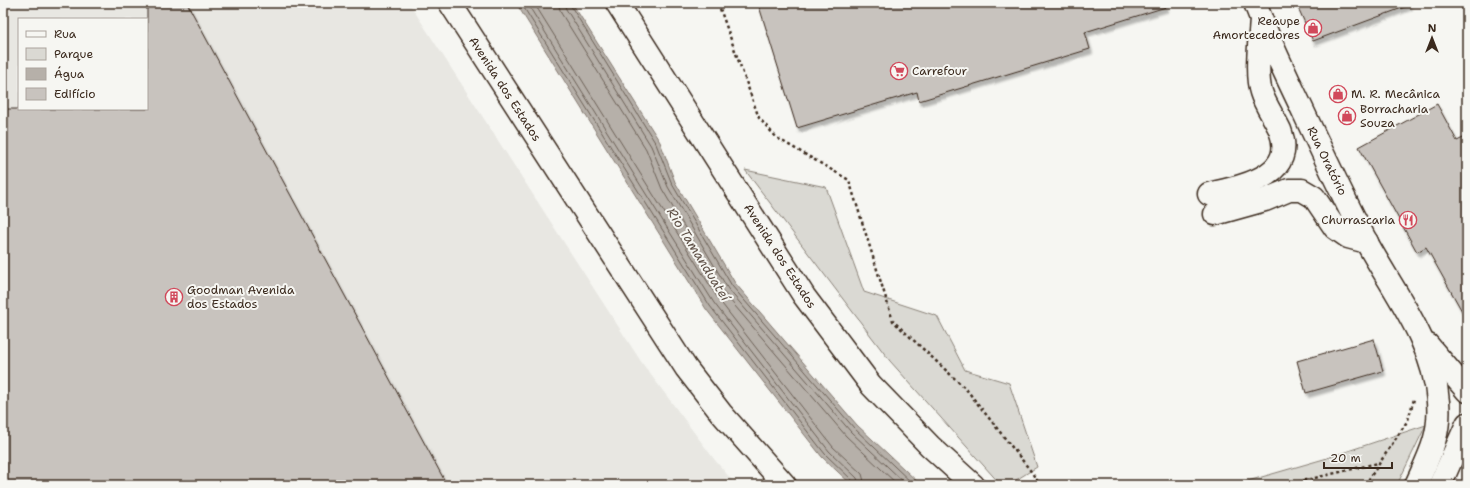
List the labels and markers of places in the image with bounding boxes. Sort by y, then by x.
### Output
place label: Reaupe Amortecedores [1212,13,1300,43]
shop icon: Reaupe Amortecedores [1303,18,1323,38]
supermarket icon: Carrefour [889,61,909,81]
place label: Carrefour [912,63,968,79]
shop icon: M. R. Mecânica [1328,84,1348,104]
place label: M. R. Mecânica [1351,86,1440,102]
place label: Borracharia Souza [1360,101,1429,131]
shop icon: Borracharia Souza [1337,106,1357,126]
restaurant icon: Churrascaria [1398,210,1418,230]
place label: Churrascaria [1321,212,1396,228]
place label: Goodman Avenida dos Estados [187,282,295,312]
building icon: Goodman Avenida dos Estados [164,287,184,307]

